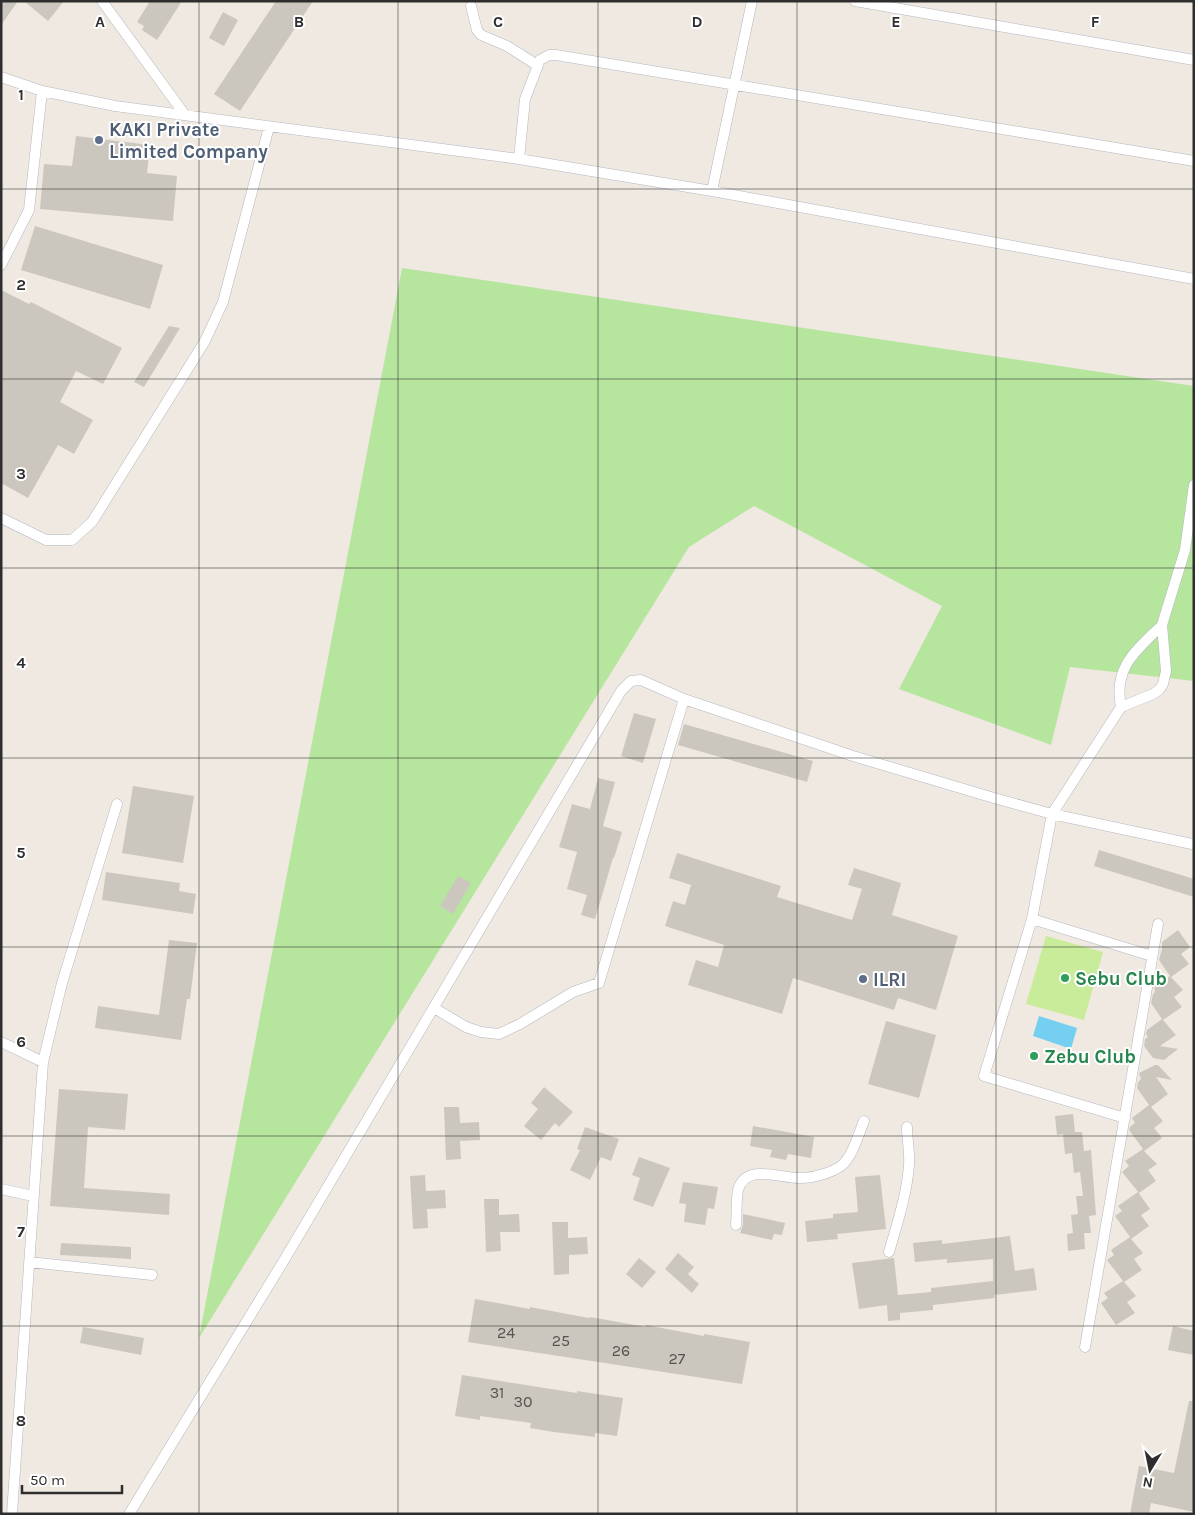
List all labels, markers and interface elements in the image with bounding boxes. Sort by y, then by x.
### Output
text: A [95,12,105,31]
text: B [294,12,304,31]
text: C [493,12,503,31]
text: D [692,12,703,31]
text: E [891,12,901,31]
text: F [1091,12,1100,31]
text: 1 [18,85,24,104]
place label: KAKI Private Limited Company [109,119,268,163]
marker: KAKI Private Limited Company [93,134,105,146]
text: 2 [16,275,26,294]
text: 3 [16,464,26,483]
text: 4 [16,653,26,672]
text: 5 [16,843,26,862]
place label: Sebu Club [1075,968,1167,990]
place label: ILRI [873,969,906,991]
marker: Sebu Club [1059,972,1071,984]
marker: ILRI [857,973,869,985]
text: 6 [16,1032,26,1051]
place label: Zebu Club [1044,1046,1136,1068]
marker: Zebu Club [1028,1050,1040,1062]
text: 7 [17,1222,25,1241]
house number: 24 [497,1323,515,1342]
house number: 25 [552,1331,570,1350]
house number: 26 [612,1341,630,1360]
house number: 27 [669,1349,686,1368]
house number: 31 [490,1383,504,1402]
house number: 30 [514,1392,532,1411]
text: 8 [16,1411,26,1430]
north arrow [1125,1445,1175,1495]
scale bar [22,1462,122,1494]
text: 50 m [30,1471,65,1489]
text: N [1141,1473,1154,1492]

